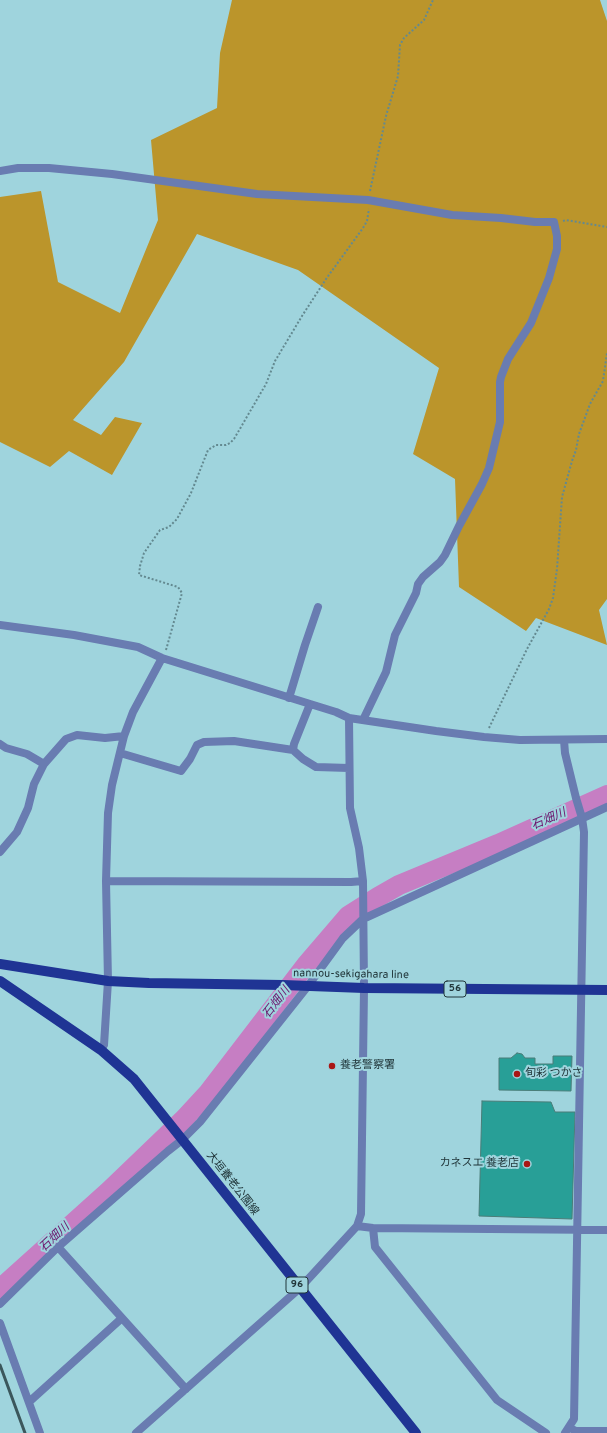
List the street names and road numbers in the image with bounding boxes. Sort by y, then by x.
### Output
street label: nannou-sekigahara line [293,967,409,983]
road number: 56 [444,981,466,997]
street label: 大垣養老公園線 [203,1150,261,1218]
road number: 96 [286,1277,308,1293]

